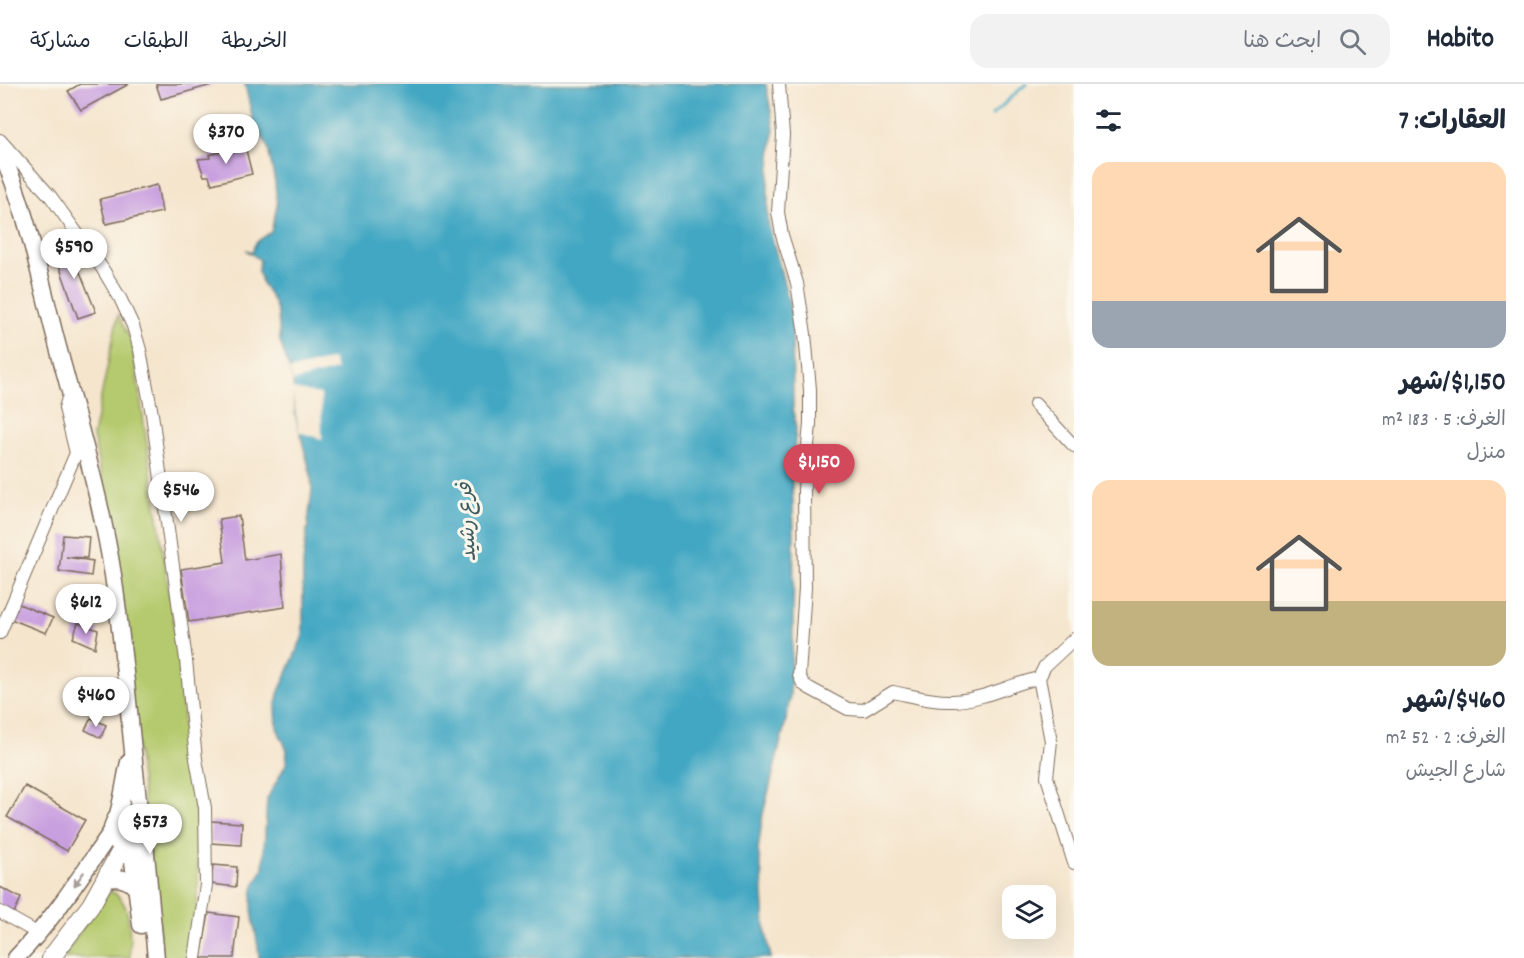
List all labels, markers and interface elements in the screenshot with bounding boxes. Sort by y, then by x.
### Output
search box [970,14,1390,68]
text: Habito [1426,21,1494,61]
icon: search [1336,25,1369,58]
text: ابحث هنا [1243,27,1321,58]
text: مشاركة [30,28,91,58]
text: الطبقات [124,28,189,58]
text: الخريطة [222,28,287,58]
icon: filters [1092,104,1125,137]
text: العقارات: 7 [1399,104,1506,141]
pin: $370 [190,114,262,165]
text: $370 [207,119,245,147]
icon: home [1245,201,1353,309]
pin: $590 [38,229,110,280]
text: $590 [54,234,94,262]
text: $1,150/شهر [1400,365,1506,402]
text: الغرف: 5 · 183 m² [1382,407,1506,435]
text: منزل [1467,440,1506,468]
pin: $1,150 [770,444,868,495]
text: $1,150 [798,449,840,477]
pin: $546 [145,472,217,523]
text: $546 [162,477,200,505]
water label: فرع رشيد [452,480,486,562]
icon: home [1245,519,1353,627]
pin: $612 [50,584,122,635]
text: $612 [69,589,103,617]
pin: $460 [60,677,132,728]
text: $460 [76,682,116,710]
text: $460/شهر [1404,683,1506,720]
text: الغرف: 2 · 52 m² [1386,725,1506,753]
text: شارع الجيش [1406,758,1506,786]
pin: $573 [114,804,186,855]
text: $573 [132,809,168,837]
one-way arrow [73,871,84,887]
map controls [1002,885,1056,939]
button: layers [1002,885,1056,939]

